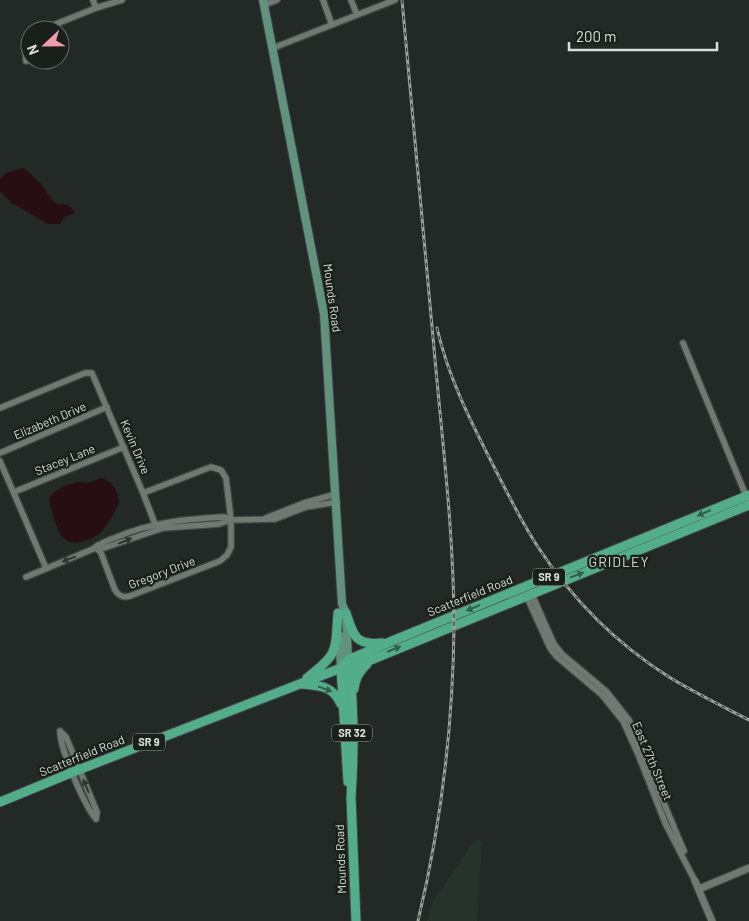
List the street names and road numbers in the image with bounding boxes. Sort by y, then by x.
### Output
street label: Mounds Road [321,263,345,333]
street label: Elizabeth Drive [11,399,88,442]
street label: Kevin Drive [118,417,154,476]
street label: Stacey Lane [33,441,97,477]
street label: Gregory Drive [126,553,197,591]
road number: SR 9 [533,568,565,586]
street label: Scatterfield Road [425,572,514,619]
street label: East 27th Street [630,719,676,802]
road number: SR 32 [332,724,372,741]
street label: Scatterfield Road [37,732,126,779]
road number: SR 9 [133,734,165,750]
street label: Mounds Road [332,824,348,894]

